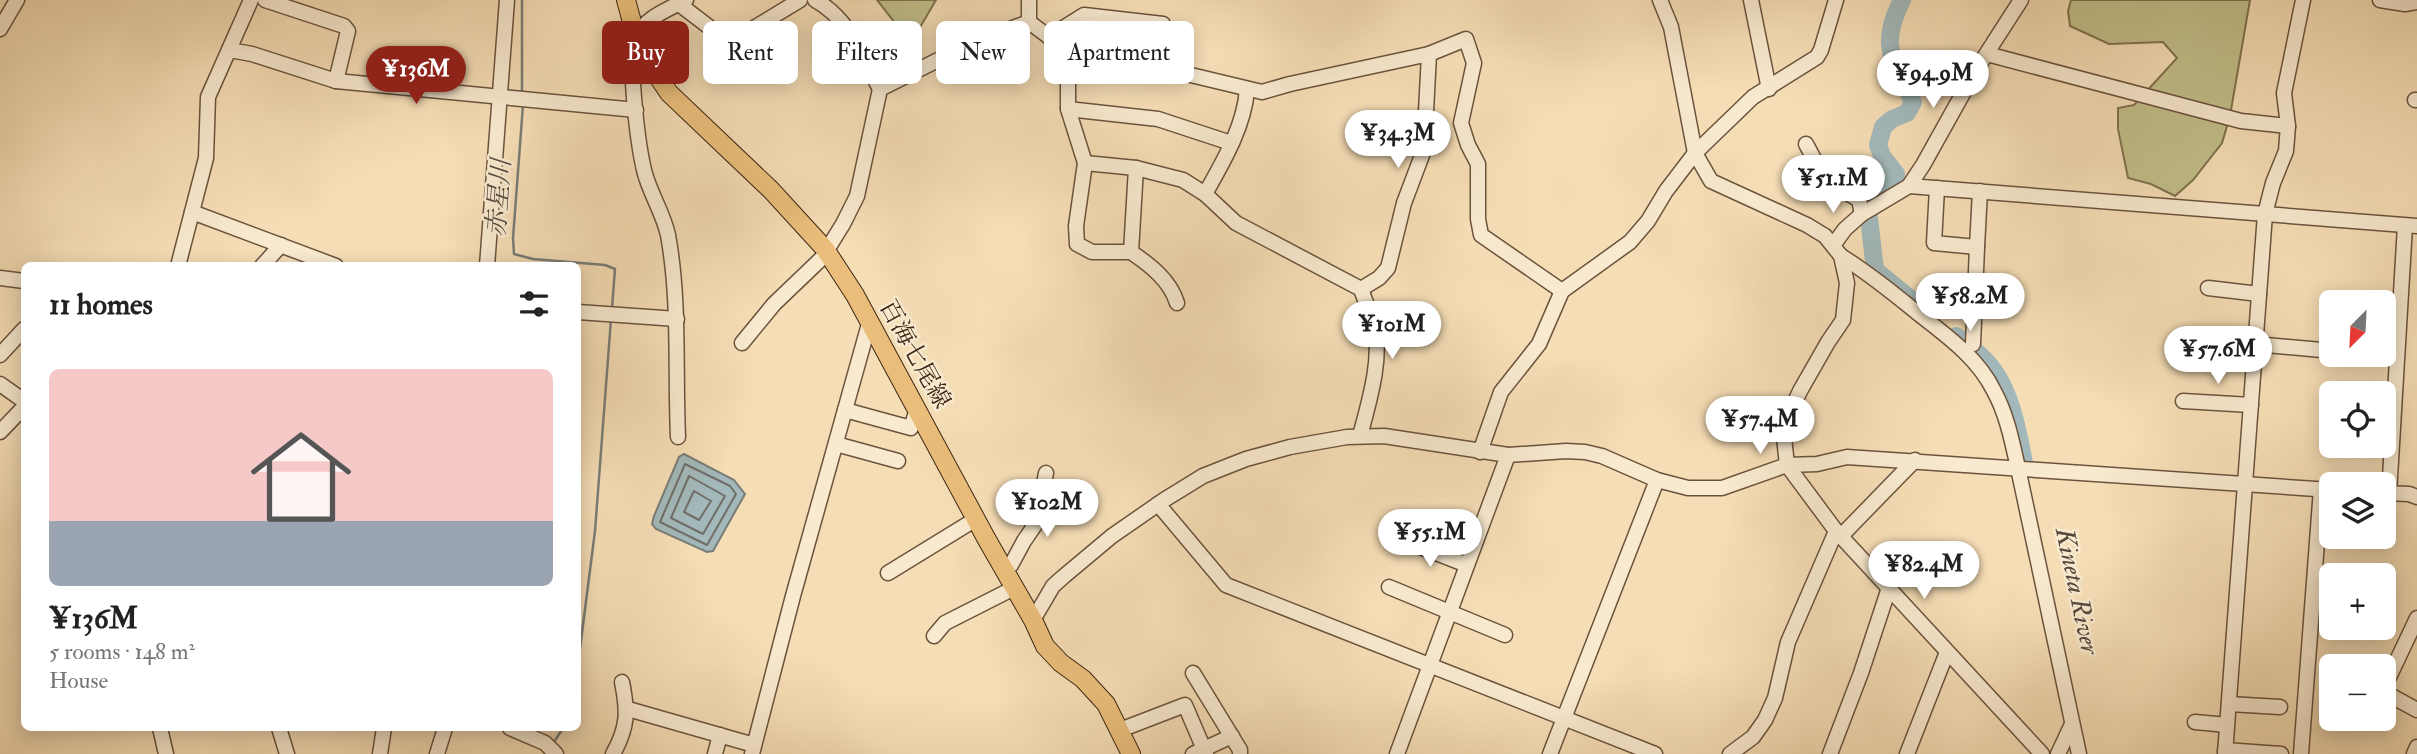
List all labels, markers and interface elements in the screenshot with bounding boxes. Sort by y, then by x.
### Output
chip: Buy [602,21,689,84]
chip: Rent [703,21,798,84]
chip: Filters [812,21,922,84]
chip: New [936,21,1030,84]
chip: Apartment [1044,21,1194,84]
pin: ¥136M [367,46,465,106]
pin: ¥94.9M [1876,50,1990,110]
text: ¥136M [382,54,450,83]
text: ¥94.9M [1893,58,1973,87]
pin: ¥34.3M [1341,110,1455,170]
text: ¥34.3M [1361,118,1435,147]
water label: 赤星川 [480,155,518,238]
pin: ¥51.1M [1776,156,1890,215]
text: ¥51.1M [1798,163,1868,192]
pin: ¥58.2M [1913,274,2027,333]
text: ¥58.2M [1932,281,2008,310]
icon: filters [515,285,553,323]
text: 11 homes [49,286,153,323]
north arrow [2319,290,2396,368]
map controls [2319,290,2396,731]
street label: 百海七尾線 [872,294,958,414]
pin: ¥101M [1343,302,1441,361]
text: ¥101M [1358,309,1426,338]
pin: ¥57.6M [2161,326,2275,386]
text: ¥57.6M [2180,334,2256,363]
button: locate [2319,381,2396,458]
pin: ¥57.4M [1703,396,1817,456]
text: ¥57.4M [1722,404,1798,433]
icon: home [238,414,364,540]
button: layers [2319,472,2396,549]
pin: ¥102M [998,480,1096,539]
text: ¥102M [1011,487,1083,516]
pin: ¥55.1M [1373,510,1487,569]
text: ¥55.1M [1394,517,1466,546]
water label: Kineta River [2048,523,2106,658]
pin: ¥82.4M [1867,542,1981,601]
text: ¥82.4M [1884,549,1964,578]
button: + [2319,563,2396,640]
text: ¥136M [49,600,138,637]
text: 5 rooms · 148 m² [49,637,195,666]
button: − [2319,654,2396,731]
text: House [49,666,108,695]

